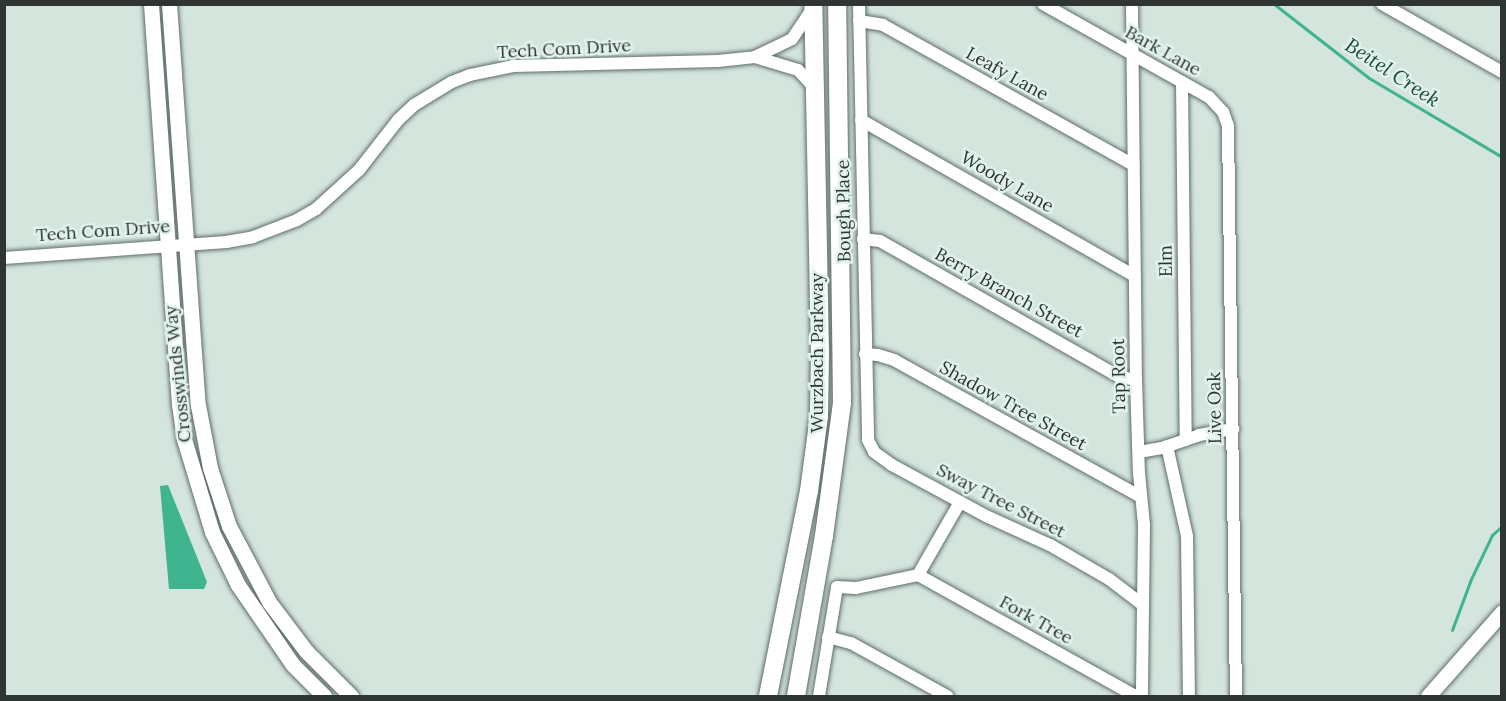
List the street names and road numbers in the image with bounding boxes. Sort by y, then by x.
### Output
street label: Bark Lane [1121,21,1205,81]
street label: Tech Com Drive [496,35,632,63]
street label: Leafy Lane [962,43,1052,105]
street label: Woody Lane [957,147,1057,217]
street label: Bough Place [832,160,856,262]
street label: Tech Com Drive [35,216,171,246]
street label: Berry Branch Street [931,243,1087,343]
street label: Elm [1155,245,1177,277]
street label: Wurzbach Parkway [806,273,828,433]
street label: Crosswinds Way [160,304,196,444]
street label: Tap Root [1108,338,1130,414]
street label: Shadow Tree Street [936,357,1090,455]
street label: Live Oak [1204,372,1226,444]
street label: Sway Tree Street [933,459,1069,543]
street label: Fork Tree [996,591,1076,649]

